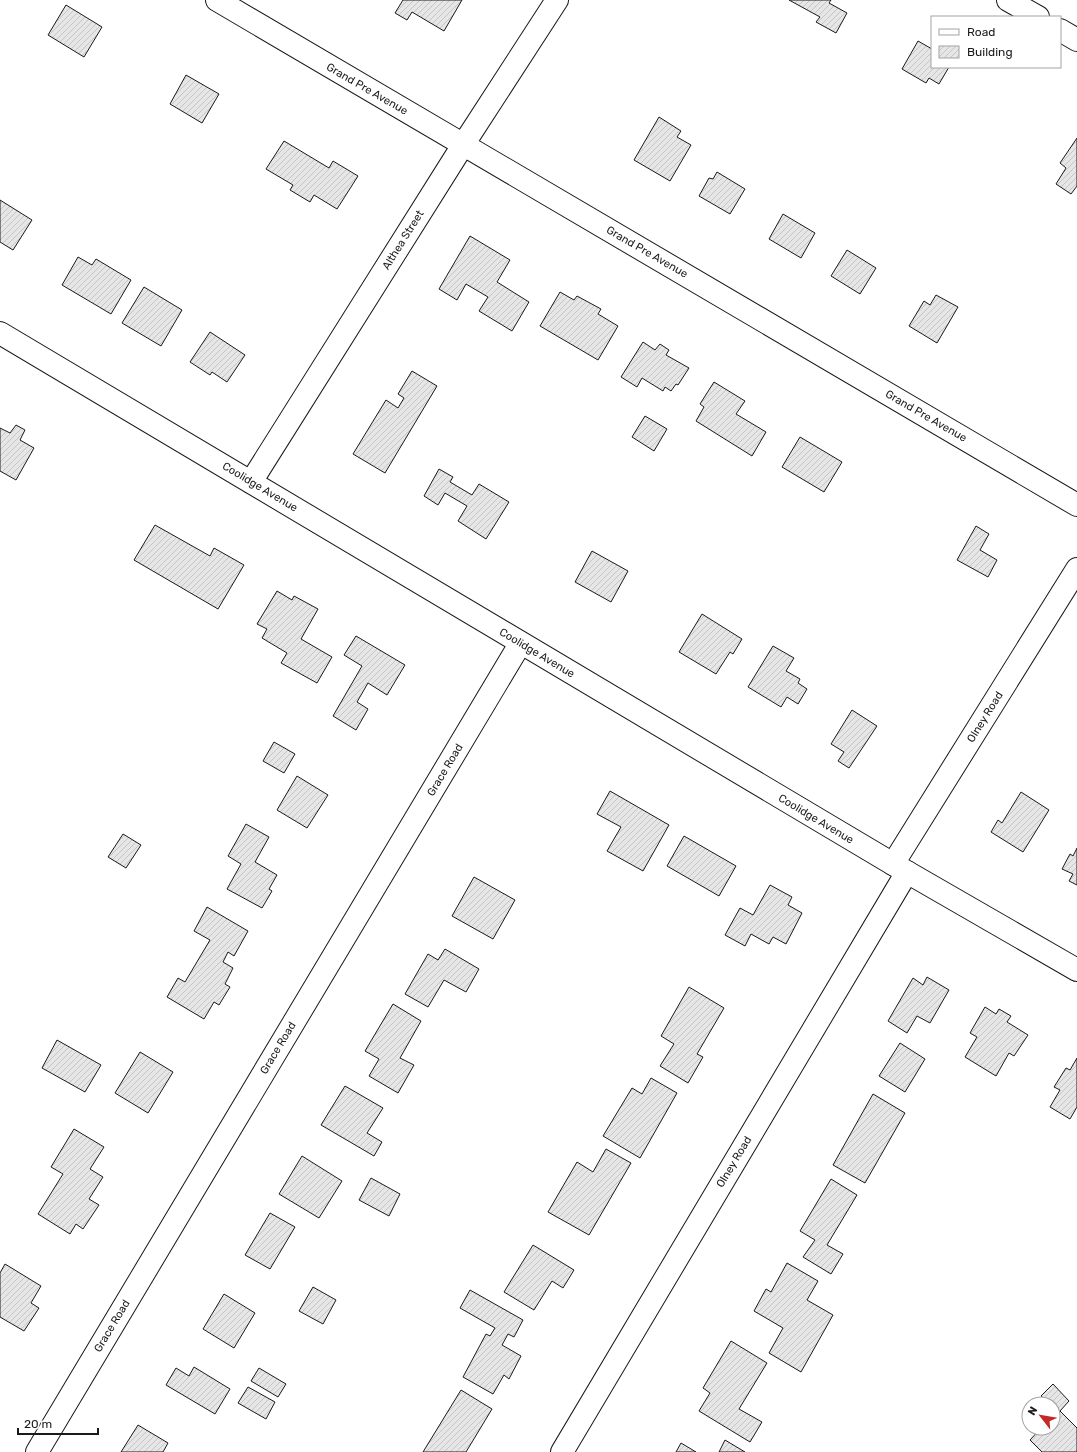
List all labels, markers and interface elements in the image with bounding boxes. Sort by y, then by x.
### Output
legend [931,16,1061,68]
text: Road [967,25,995,39]
text: Building [967,45,1013,59]
street label: Grand Pre Avenue [324,60,410,118]
street label: Althea Street [380,207,427,272]
street label: Grand Pre Avenue [604,223,690,281]
street label: Grand Pre Avenue [883,387,969,445]
street label: Coolidge Avenue [220,459,300,515]
street label: Coolidge Avenue [497,625,577,681]
street label: Olney Road [964,689,1006,745]
street label: Grace Road [424,742,466,798]
street label: Coolidge Avenue [776,791,856,847]
street label: Grace Road [257,1020,299,1076]
street label: Olney Road [714,1134,754,1190]
street label: Grace Road [91,1298,133,1354]
north arrow [1021,1396,1061,1436]
text: N [1025,1404,1041,1418]
scale bar [18,1410,98,1436]
text: 20 m [24,1417,52,1431]

